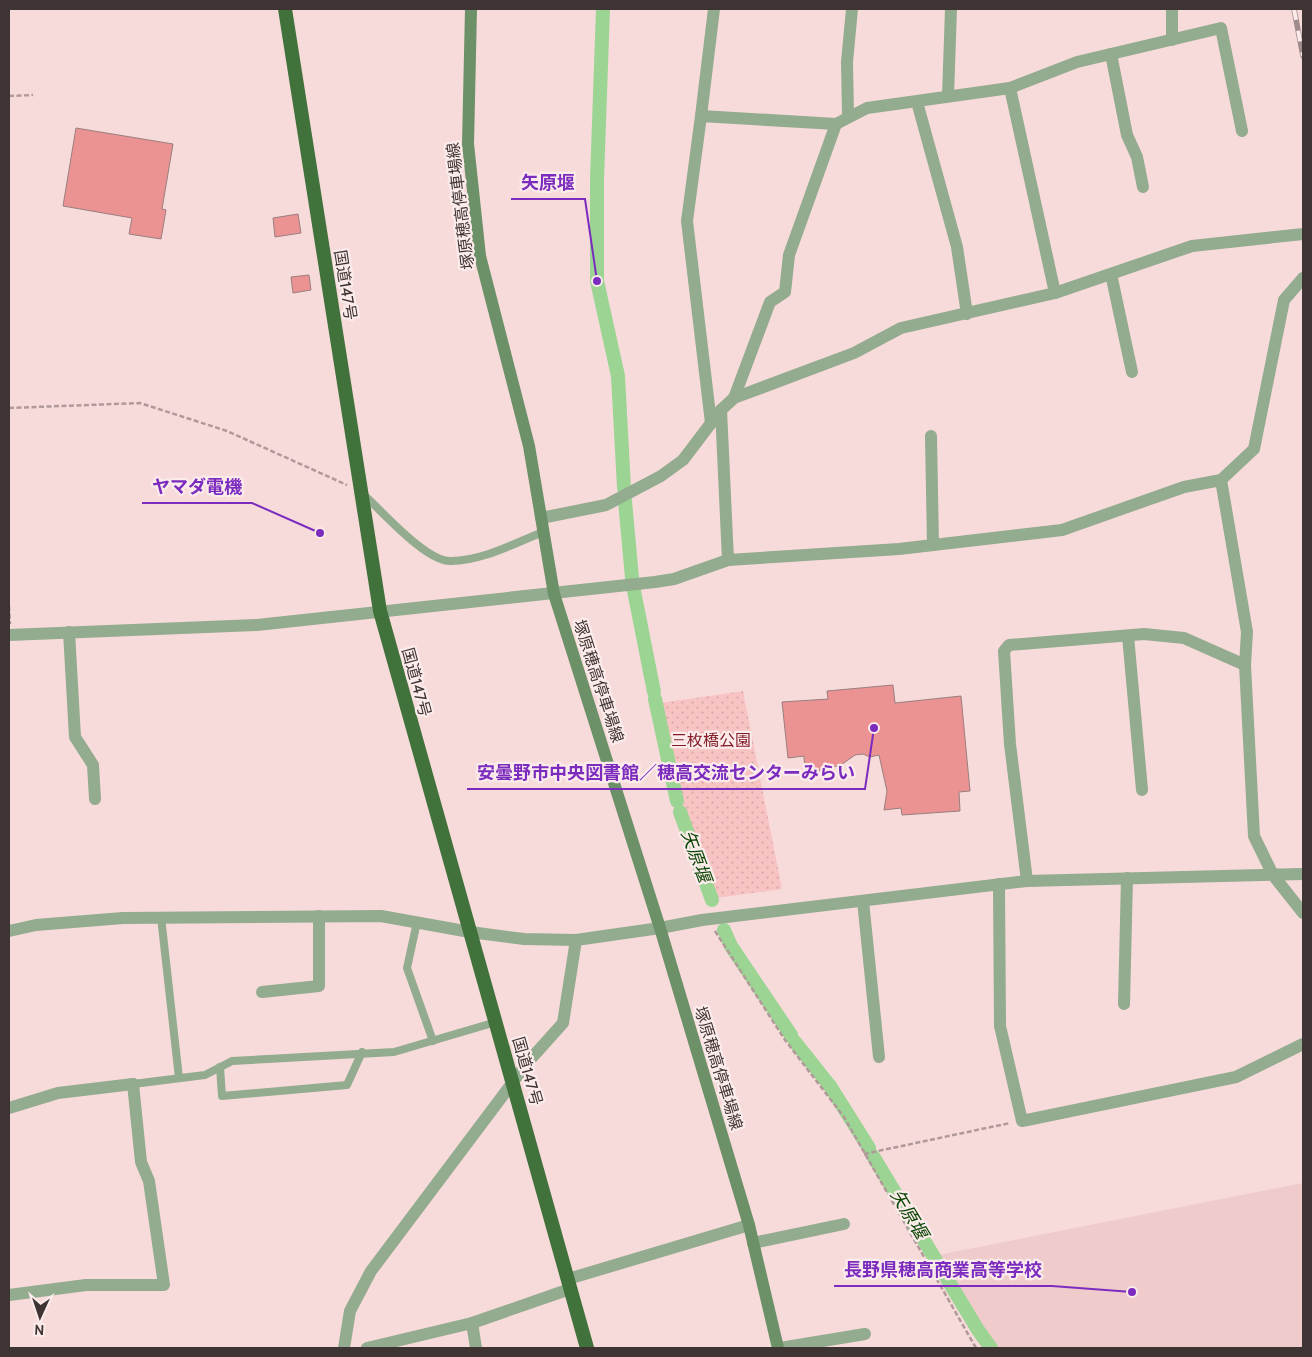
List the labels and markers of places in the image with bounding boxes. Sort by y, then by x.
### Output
callout: 矢原堰 [511,166,585,199]
callout: ヤマダ電機 [142,470,252,503]
callout: 安曇野市中央図書館／穂高交流センターみらい [467,756,865,789]
callout: 長野県穂高商業高等学校 [834,1253,1052,1286]

